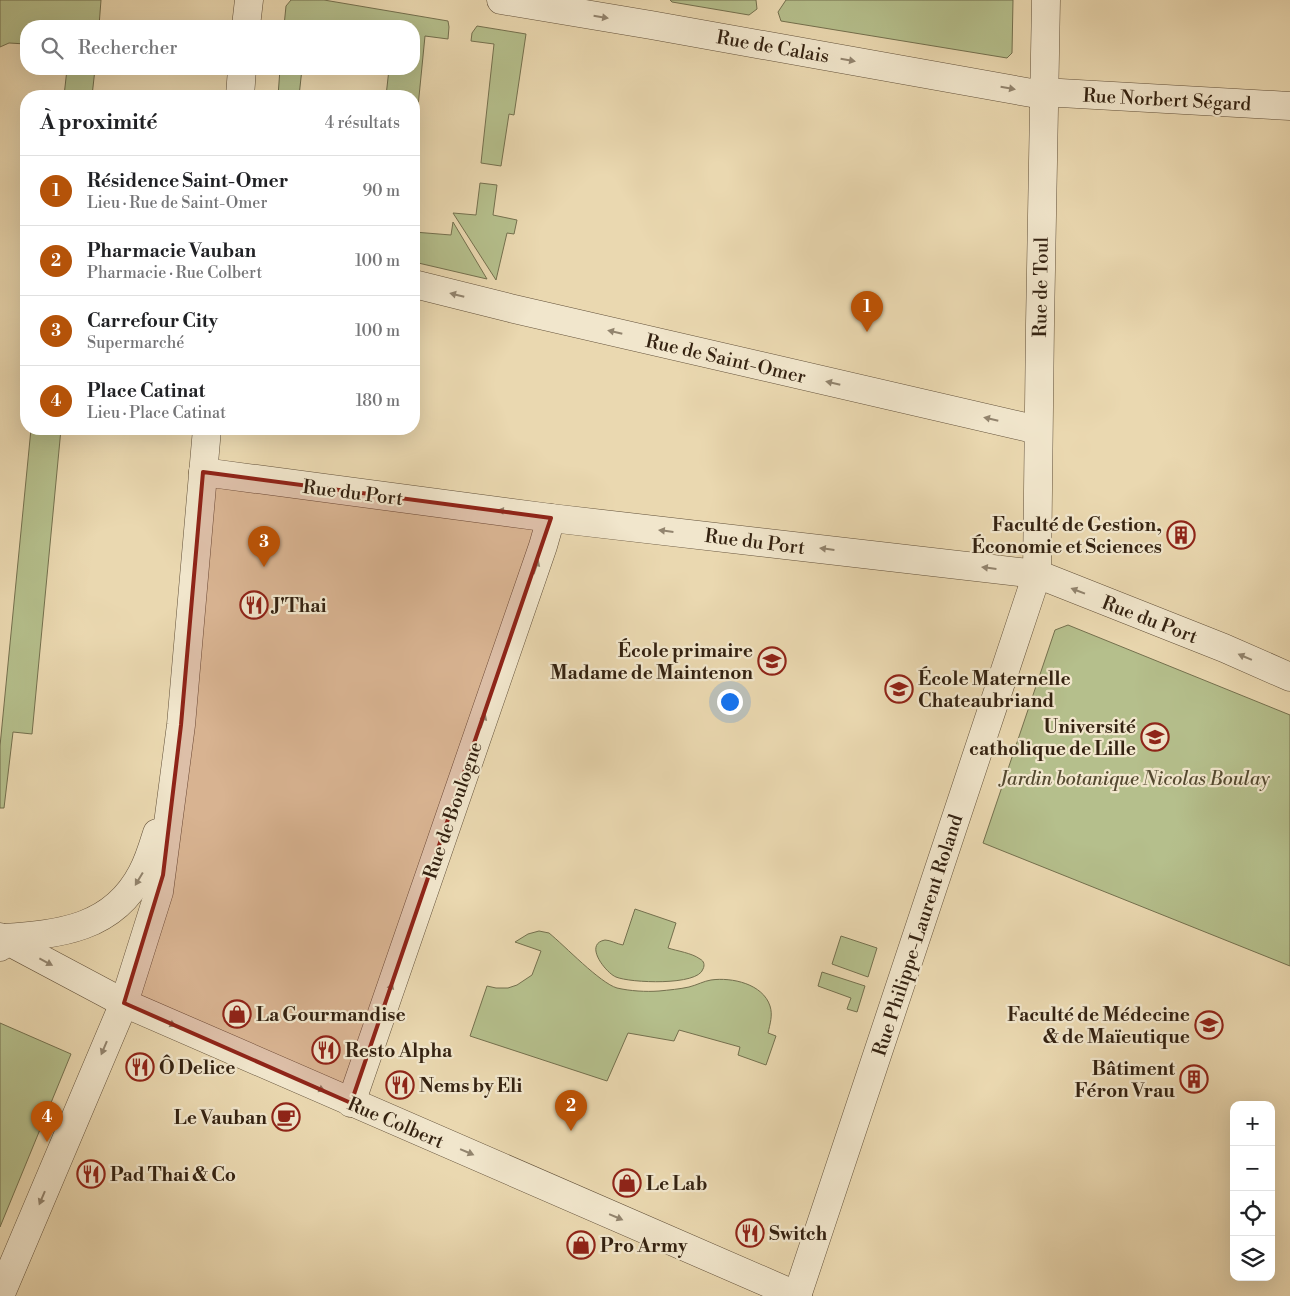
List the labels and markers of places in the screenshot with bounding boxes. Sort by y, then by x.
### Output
pin: 1 [851,291,883,332]
place label: Faculté de Gestion, Économie et Sciences [971,513,1162,559]
building icon: Faculté de Gestion, Économie et Sciences [1166,520,1196,550]
pin: 3 [248,526,280,567]
restaurant icon: J'Thai [239,590,269,620]
place label: J'Thai [270,594,327,618]
place label: École primaire Madame de Maintenon [550,638,753,685]
school or university icon: École primaire Madame de Maintenon [757,646,787,676]
place label: École Maternelle Chateaubriand [918,666,1071,713]
school or university icon: École Maternelle Chateaubriand [884,674,914,704]
place label: Université catholique de Lille [969,715,1136,761]
school or university icon: Université catholique de Lille [1140,722,1170,752]
shop icon: La Gourmandise [222,999,252,1029]
place label: La Gourmandise [256,1003,406,1027]
place label: Faculté de Médecine & de Maïeutique [1007,1003,1190,1049]
school or university icon: Faculté de Médecine & de Maïeutique [1194,1010,1224,1040]
restaurant icon: Resto Alpha [311,1035,341,1065]
place label: Resto Alpha [345,1039,453,1063]
restaurant icon: Ô Delice [125,1052,155,1082]
place label: Ô Delice [159,1054,235,1080]
place label: Bâtiment Féron Vrau [1074,1057,1175,1103]
building icon: Bâtiment Féron Vrau [1179,1064,1209,1094]
restaurant icon: Nems by Eli [385,1070,415,1100]
place label: Nems by Eli [419,1074,522,1098]
pin: 2 [555,1090,587,1131]
pin: 4 [31,1101,63,1142]
cafe icon: Le Vauban [271,1102,301,1132]
place label: Le Vauban [174,1106,267,1130]
restaurant icon: Pad Thai & Co [76,1159,106,1189]
place label: Pad Thai & Co [110,1163,236,1187]
shop icon: Le Lab [612,1168,642,1198]
place label: Le Lab [646,1172,707,1196]
restaurant icon: Switch [735,1218,765,1248]
place label: Switch [769,1222,828,1246]
shop icon: Pro Army [566,1230,596,1260]
place label: Pro Army [600,1234,688,1258]

